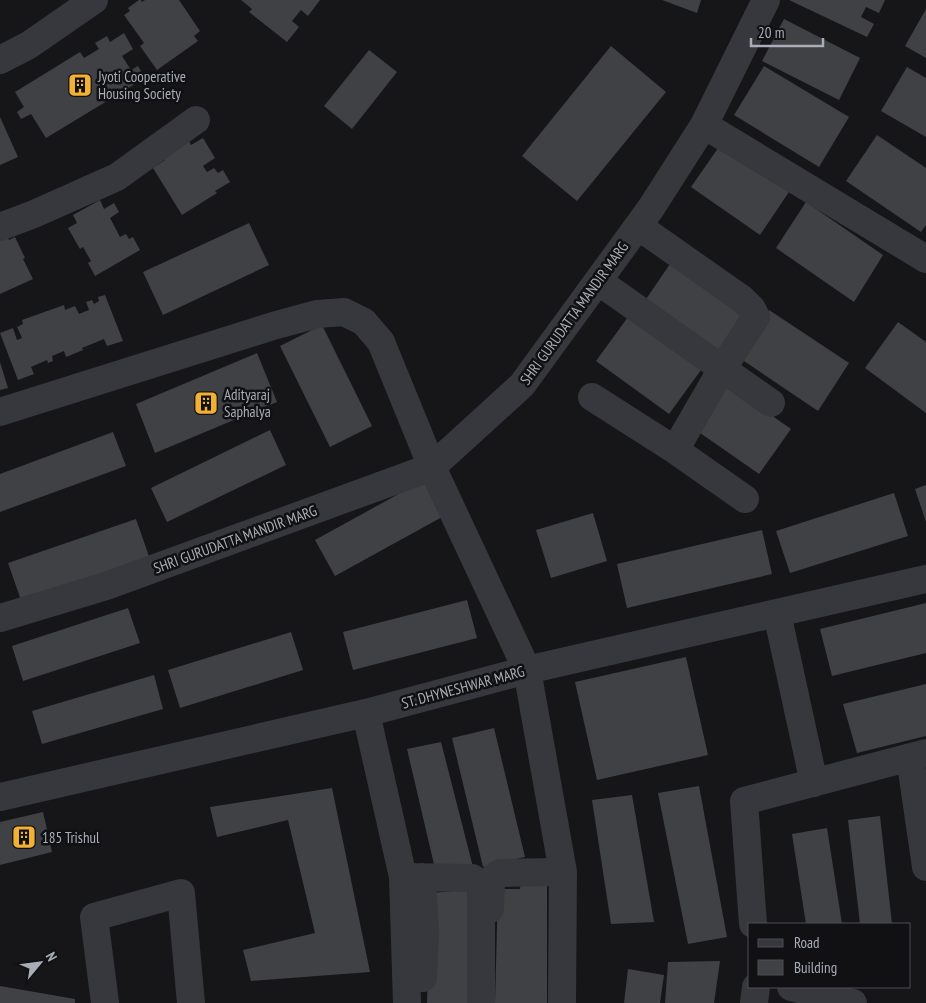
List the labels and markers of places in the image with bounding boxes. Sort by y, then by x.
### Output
place label: Jyoti Cooperative Housing Society [97,67,186,103]
building icon: Jyoti Cooperative Housing Society [67,72,93,98]
place label: Adityaraj Saphalya [224,385,271,421]
building icon: Adityaraj Saphalya [193,390,219,416]
building icon: 185 Trishul [11,824,37,850]
place label: 185 Trishul [42,828,100,847]

